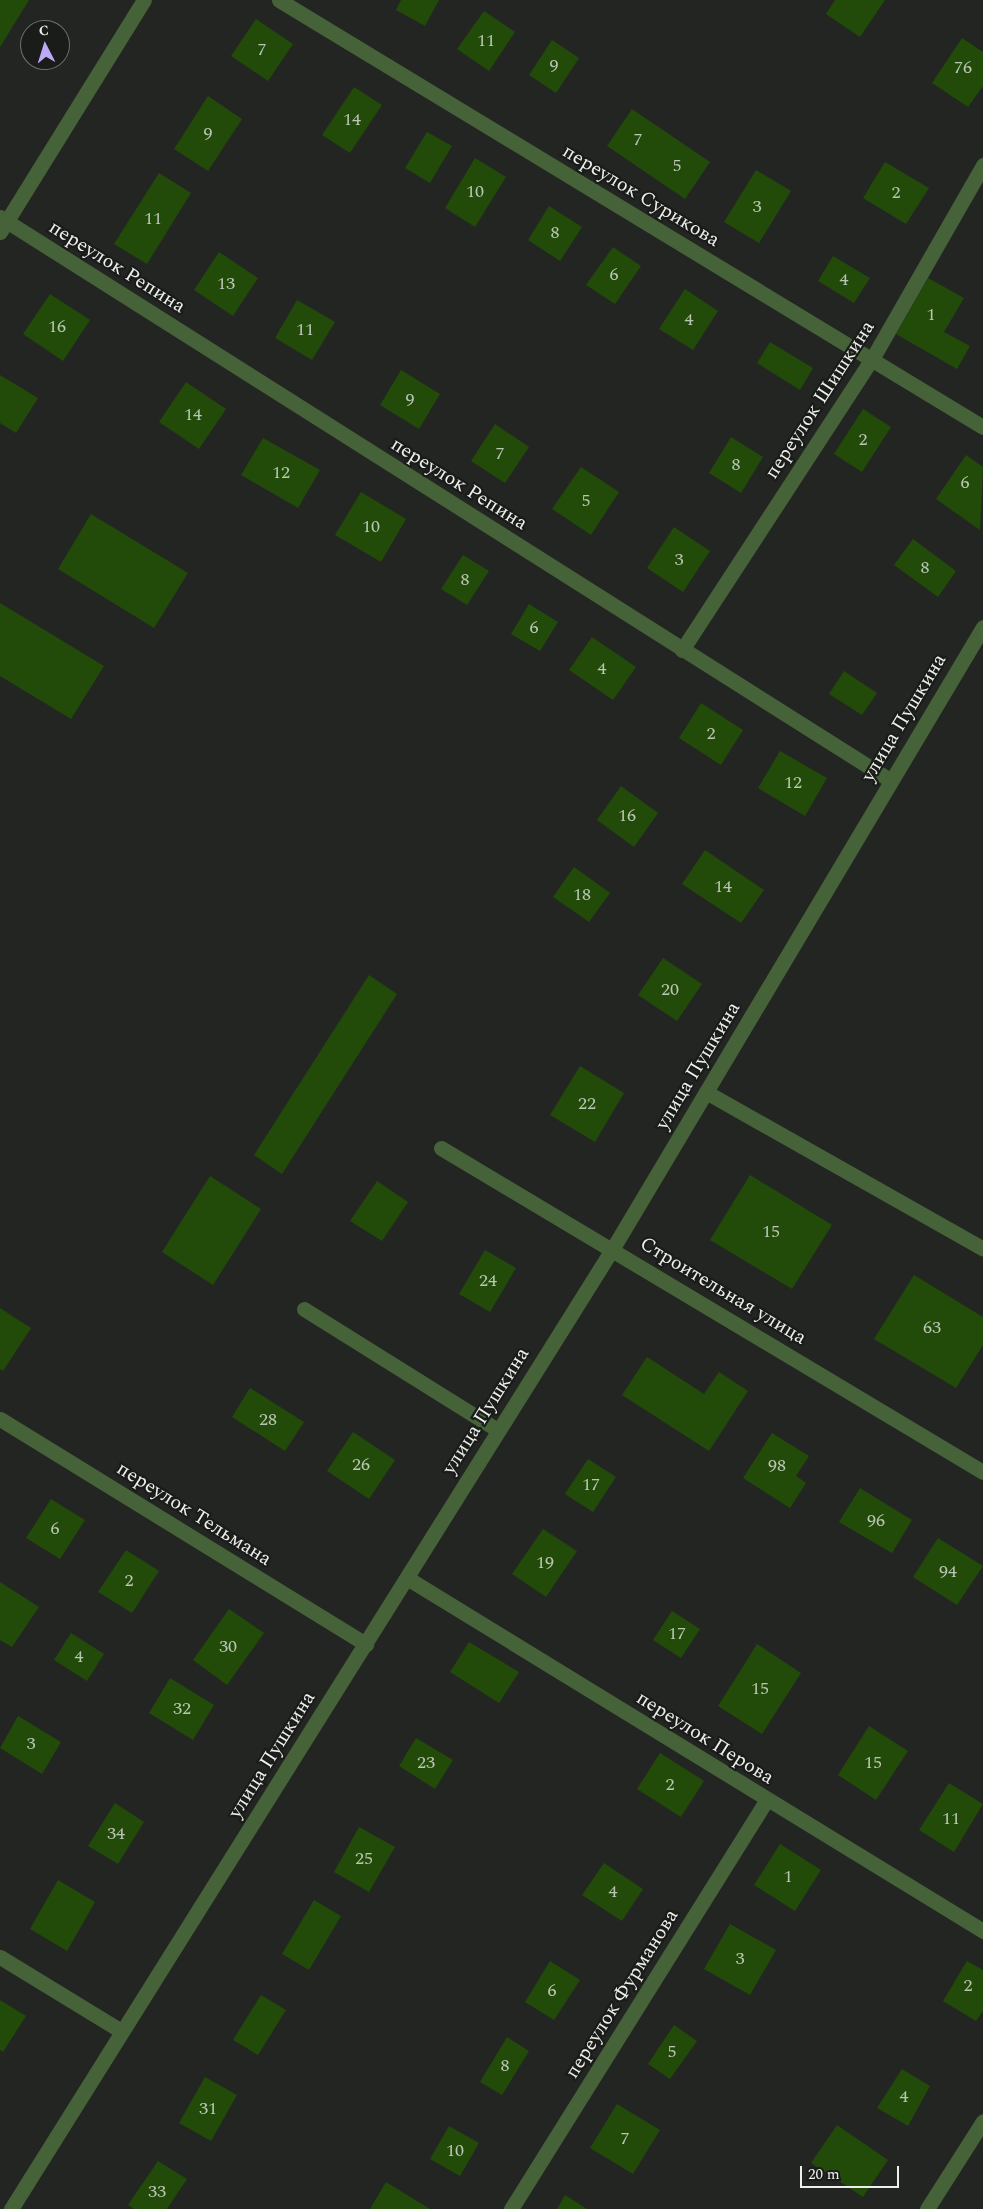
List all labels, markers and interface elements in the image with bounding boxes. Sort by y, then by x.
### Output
north arrow [20,20,70,70]
text: С [38,20,50,41]
house number: 11 [477,30,495,52]
house number: 7 [258,39,266,61]
house number: 9 [550,55,558,77]
house number: 76 [954,57,972,79]
house number: 14 [343,109,361,131]
house number: 9 [204,123,212,145]
house number: 7 [634,129,642,151]
street label: переулок Сурикова [558,140,724,252]
house number: 5 [673,155,681,177]
house number: 10 [466,181,484,203]
house number: 2 [892,182,900,204]
house number: 3 [753,196,761,218]
house number: 11 [144,208,162,230]
street label: переулок Репина [44,215,190,319]
house number: 8 [551,222,559,244]
house number: 6 [610,264,618,286]
house number: 4 [840,269,848,291]
house number: 13 [217,273,235,295]
house number: 1 [927,304,935,326]
house number: 4 [685,309,693,331]
house number: 16 [48,316,66,338]
street label: переулок Шишкина [760,316,880,484]
house number: 11 [296,319,314,341]
house number: 9 [406,389,414,411]
house number: 14 [184,404,202,426]
house number: 2 [859,429,867,451]
street label: переулок Репина [386,432,532,536]
house number: 7 [496,443,504,465]
house number: 8 [732,454,740,476]
house number: 12 [272,462,290,484]
house number: 6 [961,472,969,494]
house number: 5 [582,490,590,512]
house number: 10 [362,516,380,538]
house number: 3 [675,549,683,571]
house number: 8 [921,557,929,579]
house number: 8 [461,569,469,591]
house number: 6 [530,617,538,639]
street label: улица Пушкина [856,650,952,786]
house number: 4 [598,658,606,680]
house number: 2 [707,723,715,745]
house number: 12 [784,772,802,794]
house number: 16 [618,805,636,827]
house number: 14 [714,876,732,898]
house number: 18 [573,884,591,906]
house number: 20 [661,979,679,1001]
street label: улица Пушкина [650,998,746,1134]
house number: 22 [578,1093,596,1115]
house number: 15 [762,1221,780,1243]
street label: Строительная улица [635,1232,811,1350]
house number: 24 [479,1270,497,1292]
house number: 63 [923,1317,941,1339]
street label: улица Пушкина [437,1343,535,1479]
house number: 28 [259,1409,277,1431]
house number: 26 [352,1454,370,1476]
house number: 98 [768,1455,786,1477]
street label: переулок Тельмана [112,1457,276,1571]
house number: 17 [582,1474,600,1496]
house number: 96 [867,1510,885,1532]
house number: 6 [51,1518,59,1540]
house number: 19 [536,1552,554,1574]
house number: 94 [939,1561,957,1583]
house number: 2 [125,1570,133,1592]
house number: 17 [668,1623,686,1645]
house number: 30 [219,1636,237,1658]
house number: 4 [75,1646,83,1668]
house number: 15 [751,1678,769,1700]
street label: переулок Перова [632,1686,778,1790]
street label: улица Пушкина [223,1687,321,1823]
house number: 32 [173,1698,191,1720]
house number: 3 [27,1733,35,1755]
house number: 23 [417,1752,435,1774]
house number: 15 [864,1752,882,1774]
house number: 2 [666,1774,674,1796]
house number: 11 [942,1808,960,1830]
house number: 34 [107,1823,125,1845]
house number: 25 [355,1848,373,1870]
house number: 1 [784,1866,792,1888]
house number: 4 [609,1881,617,1903]
street label: переулок Фурманова [560,1905,684,2083]
house number: 3 [736,1948,744,1970]
house number: 2 [964,1975,972,1997]
house number: 6 [548,1980,556,2002]
house number: 5 [668,2041,676,2063]
house number: 8 [501,2055,509,2077]
house number: 4 [900,2086,908,2108]
house number: 31 [199,2098,217,2120]
house number: 7 [621,2128,629,2150]
house number: 10 [446,2140,464,2162]
scale bar [803,2156,902,2188]
text: 20 m [808,2163,840,2186]
house number: 33 [148,2181,166,2203]

